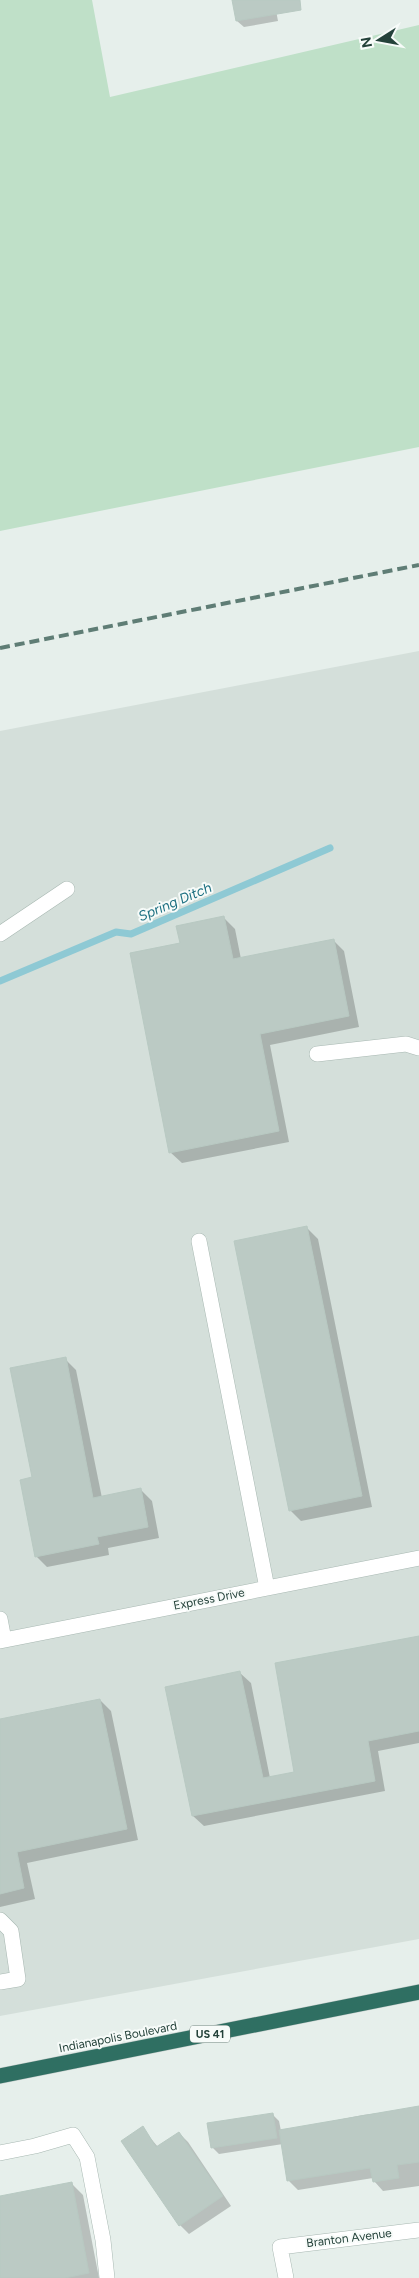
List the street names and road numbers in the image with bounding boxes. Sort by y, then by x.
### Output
street label: Express Drive [172,1585,246,1613]
street label: Indianapolis Boulevard [58,2019,178,2055]
road number: US 41 [190,2026,230,2042]
street label: Branton Avenue [306,2226,393,2250]

